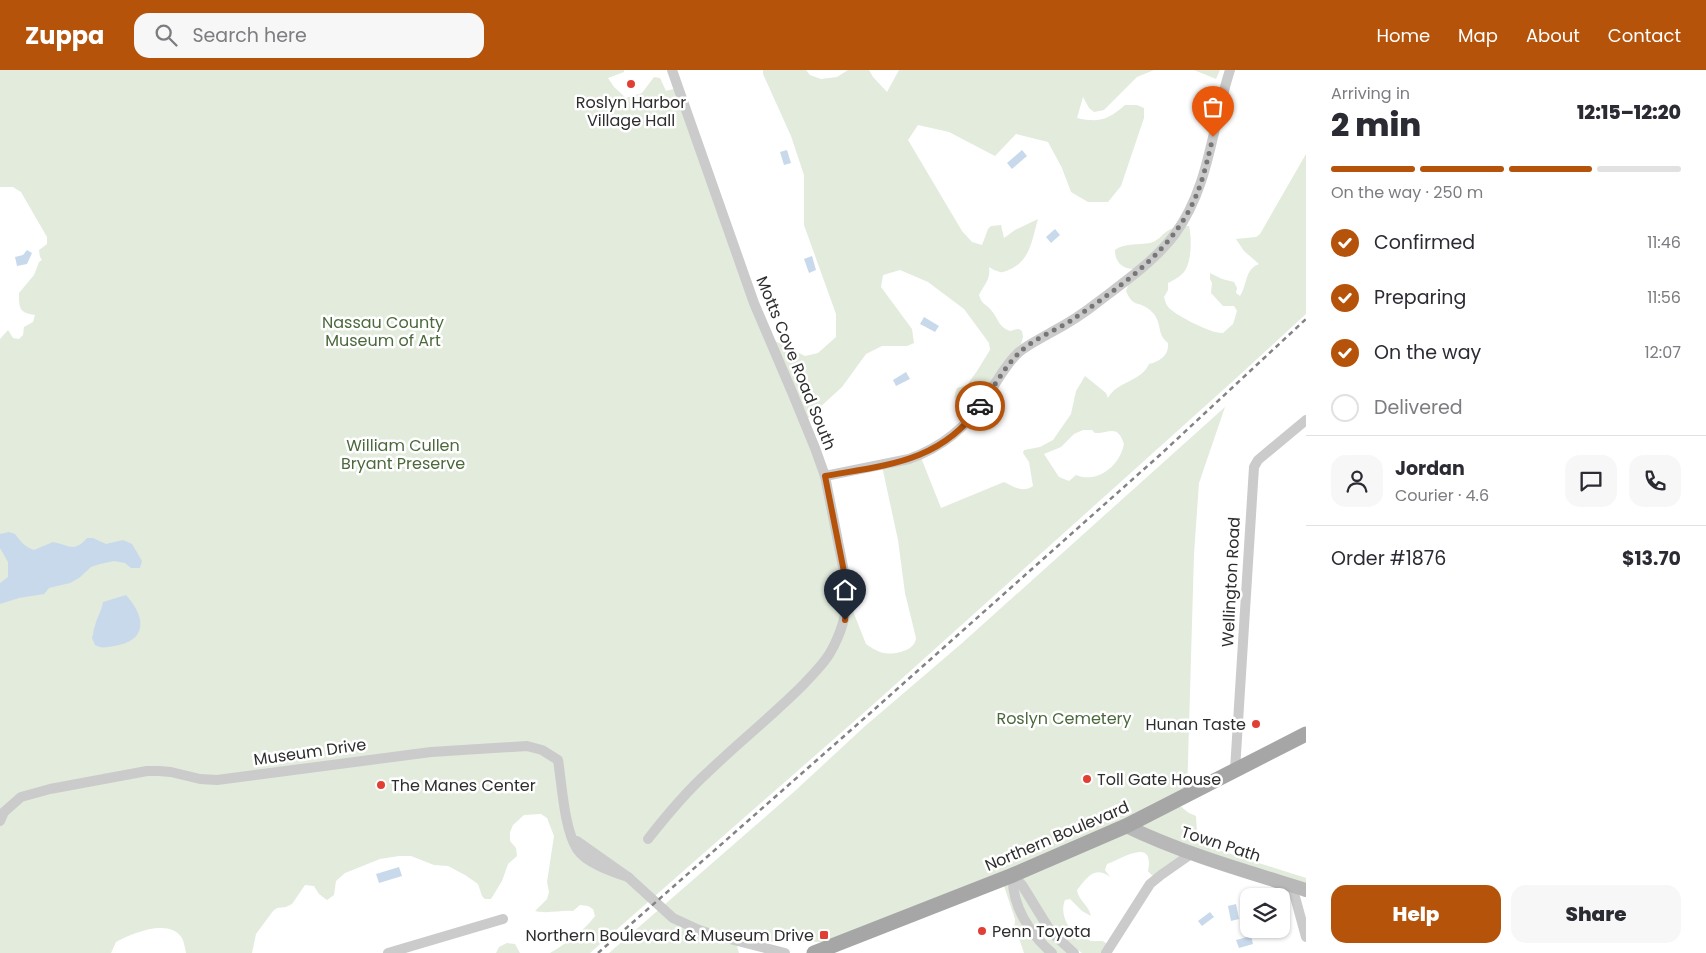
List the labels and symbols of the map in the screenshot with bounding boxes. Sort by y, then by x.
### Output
marker: Roslyn Harbor Village Hall [625,78,637,90]
pin [1192,86,1234,137]
place label: Roslyn Harbor Village Hall [576,91,686,132]
street label: Motts Cove Road South [751,273,841,453]
park label: Nassau County Museum of Art [322,311,444,352]
courier [955,381,1005,431]
park label: William Cullen Bryant Preserve [341,434,465,475]
street label: Wellington Road [1216,516,1246,648]
pin [824,569,866,620]
park label: Roslyn Cemetery [996,707,1132,730]
place label: Hunan Taste [1146,713,1246,736]
marker: Hunan Taste [1250,718,1262,730]
street label: Museum Drive [252,733,368,771]
place label: Toll Gate House [1097,768,1221,791]
marker: Toll Gate House [1081,773,1093,785]
place label: The Manes Center [391,774,536,797]
marker: The Manes Center [375,779,387,791]
street label: Northern Boulevard [981,795,1133,877]
street label: Town Path [1178,820,1264,868]
place label: Penn Toyota [992,920,1091,943]
place label: Northern Boulevard & Museum Drive [526,924,814,947]
marker: Penn Toyota [976,925,988,937]
marker: Northern Boulevard & Museum Drive [818,929,830,941]

